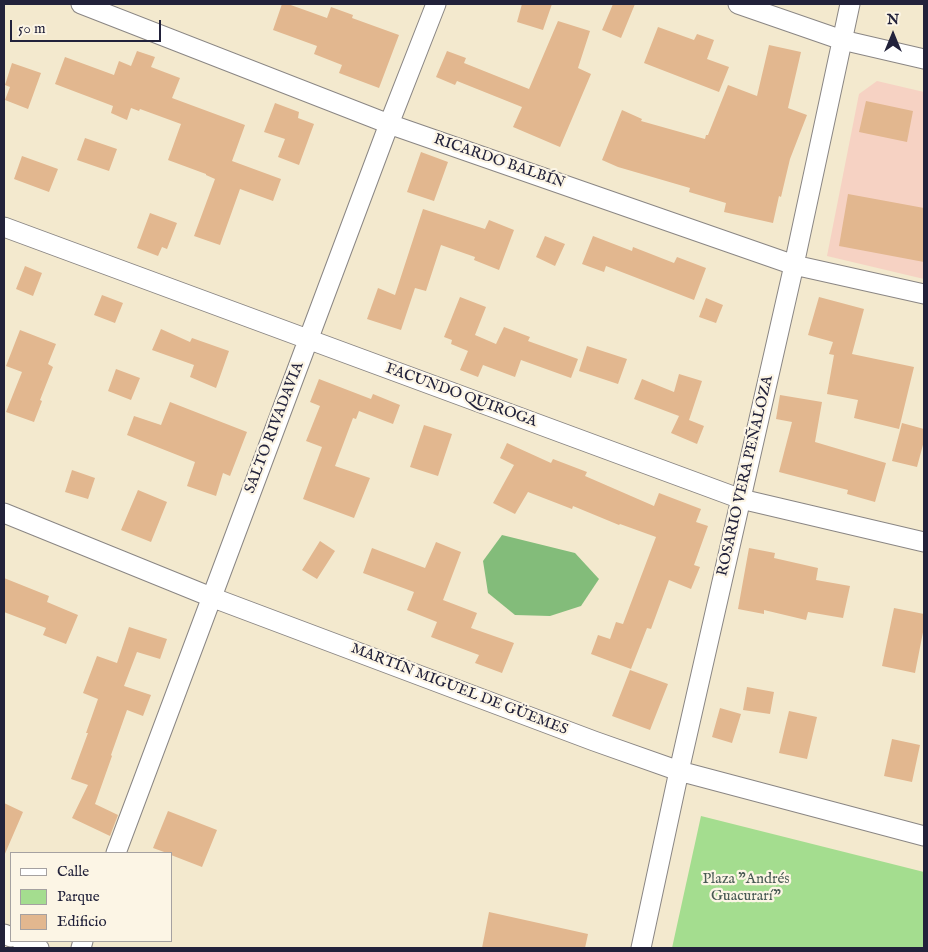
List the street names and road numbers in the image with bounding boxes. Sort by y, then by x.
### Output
street label: RICARDO BALBÍN [431,131,567,193]
street label: SALTO RIVADAVIA [242,360,308,496]
street label: FACUNDO QUIROGA [383,360,539,432]
street label: ROSARIO VERA PEÑALOZA [714,374,778,578]
street label: MARTÍN MIGUEL DE GÜEMES [348,640,570,740]

